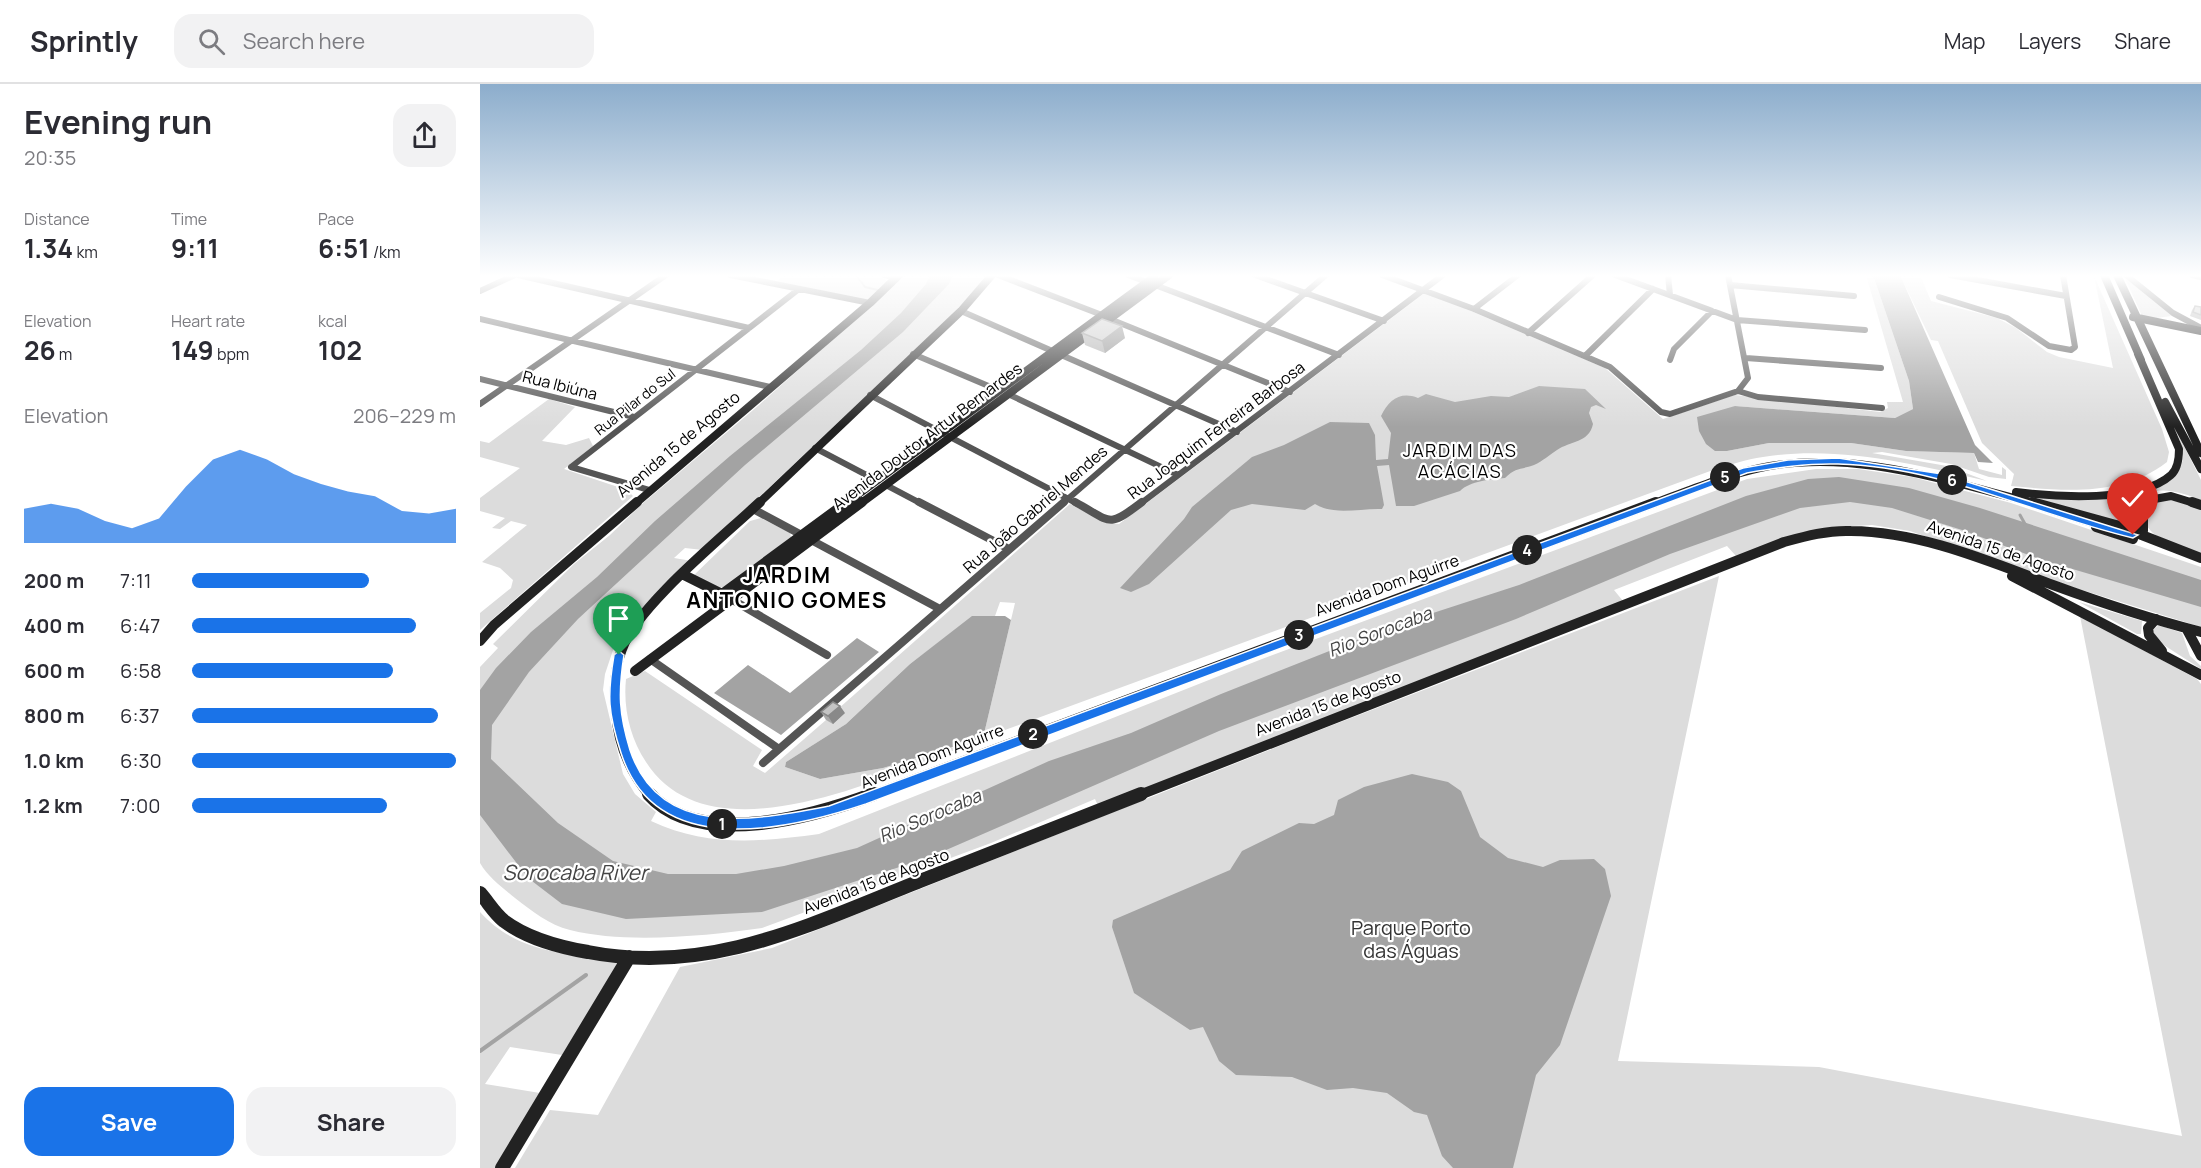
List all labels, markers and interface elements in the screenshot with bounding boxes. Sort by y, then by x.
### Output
search box [174,14,594,68]
text: Sprintly [30,22,138,60]
icon: search [195,25,228,58]
text: Search here [243,26,365,56]
text: Map [1944,27,1985,55]
text: Layers [2018,27,2081,55]
text: Share [2114,27,2171,55]
text: Evening run [24,99,212,144]
button: share [393,104,456,167]
text: 20:35 [24,144,76,171]
text: Distance [24,208,90,230]
text: Time [171,208,207,230]
text: Pace [318,208,354,230]
text: 1.34 [24,230,73,266]
text: 9:11 [171,230,219,266]
text: 6:51 [318,230,370,266]
text: km [73,241,98,263]
text: /km [370,241,401,263]
text: Elevation [24,310,92,332]
text: Heart rate [171,310,245,332]
text: kcal [318,310,347,332]
text: 26 [24,332,56,368]
text: 149 [171,332,214,368]
text: 102 [318,332,362,368]
text: m [56,343,72,365]
text: bpm [214,343,249,365]
street label: Rua Joaquim Ferreira Barbosa [1123,356,1309,504]
street label: Avenida Doutor Artur Bernardes [828,357,1026,515]
street label: Rua Pilar do Sul [590,364,679,439]
street label: Rua Ibiúna [520,365,600,405]
street label: Avenida 15 de Agosto [612,386,744,502]
text: Elevation [24,402,108,429]
text: 206–229 m [353,402,456,429]
district label: JARDIM DAS ACÁCIAS [1403,438,1517,483]
street label: Rua João Gabriel Mendes [958,440,1112,578]
pin: 5 [1710,462,1740,492]
pin: 6 [1937,465,1967,495]
text: 5 [1720,466,1730,488]
text: 6 [1947,469,1957,491]
pin [2107,473,2158,535]
icon: check [2116,482,2149,515]
street label: Avenida 15 de Agosto [1924,514,2078,586]
pin: 4 [1512,535,1542,565]
text: 4 [1522,539,1532,561]
street label: Avenida Dom Aguirre [1312,549,1462,621]
district label: JARDIM ANTONIO GOMES [686,560,888,615]
text: 200 m [24,567,84,594]
text: 7:11 [120,567,152,594]
pin [593,593,644,655]
water label: Rio Sorocaba [1324,600,1436,662]
icon: arrive [602,602,635,635]
text: 400 m [24,612,84,639]
text: 6:47 [120,612,160,639]
pin: 3 [1284,620,1314,650]
text: 3 [1294,624,1304,646]
text: 600 m [24,657,85,684]
text: 6:58 [120,657,162,684]
street label: Avenida 15 de Agosto [1252,665,1404,741]
text: 800 m [24,702,85,729]
text: 6:37 [120,702,160,729]
street label: Avenida Dom Aguirre [857,719,1007,793]
pin: 2 [1018,719,1048,749]
text: 2 [1028,723,1038,745]
text: 1.0 km [24,747,84,774]
text: 6:30 [120,747,162,774]
water label: Rio Sorocaba [875,782,985,847]
text: 1.2 km [24,792,83,819]
text: 7:00 [120,792,160,819]
pin: 1 [707,809,737,839]
text: 1 [718,813,726,835]
street label: Avenida 15 de Agosto [800,843,952,919]
water label: Sorocaba River [503,858,650,886]
park label: Parque Porto das Águas [1351,914,1471,964]
button: Save [24,1087,234,1156]
button: Share [246,1087,456,1156]

